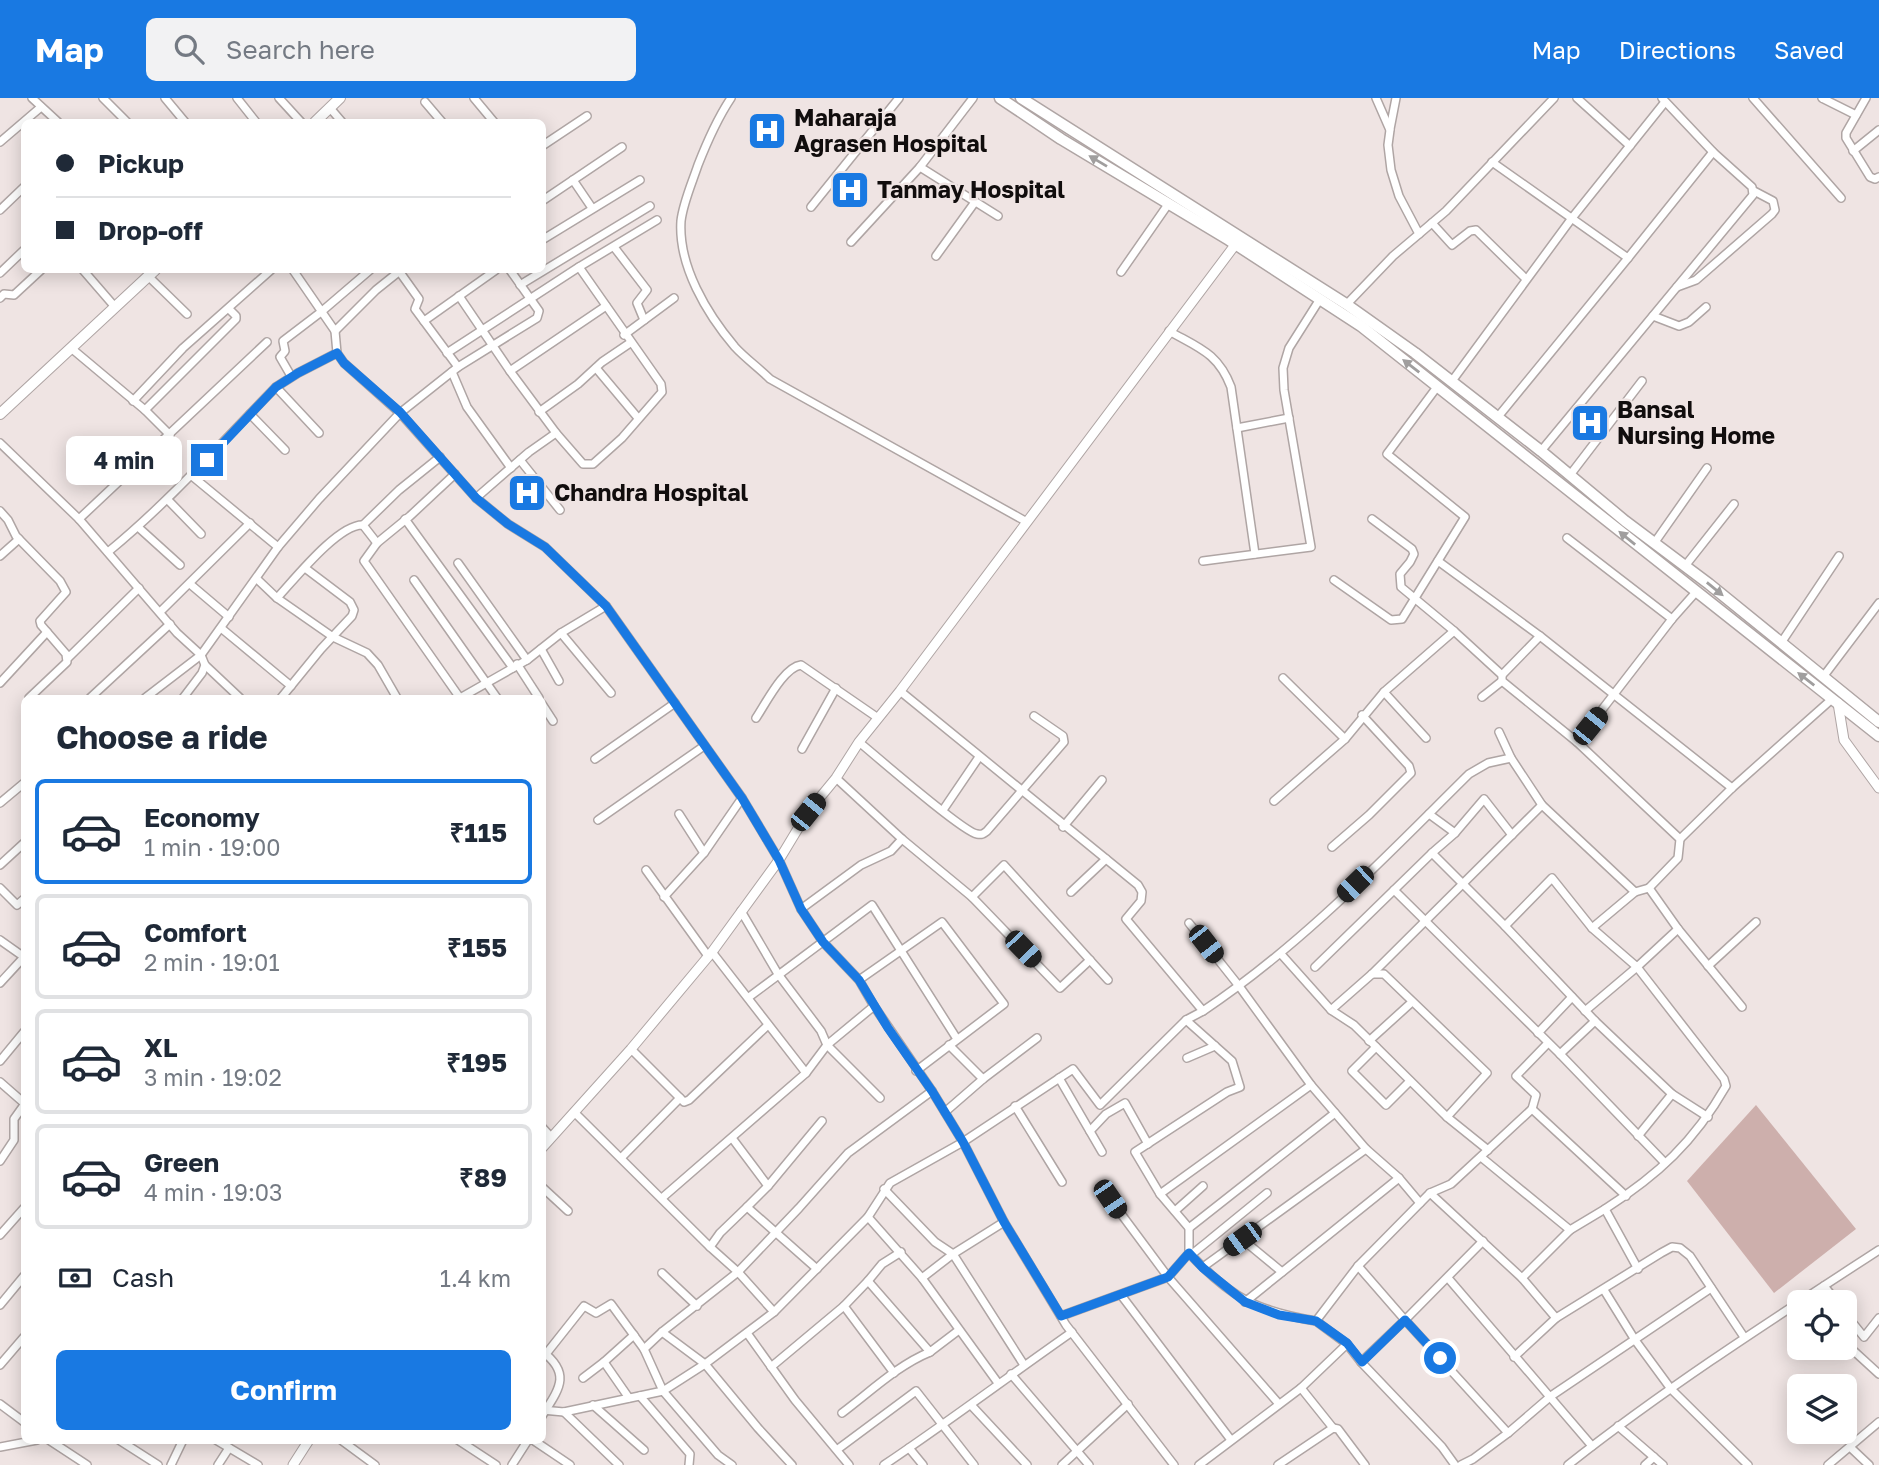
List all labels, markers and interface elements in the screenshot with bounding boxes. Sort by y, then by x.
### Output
search box [146,18,636,81]
text: Map [35,30,104,69]
icon: search [170,30,208,68]
text: Search here [226,34,375,65]
text: Map [1532,35,1581,64]
text: Directions [1619,35,1736,64]
text: Saved [1774,35,1844,64]
place label: Maharaja Agrasen Hospital [794,103,987,157]
hospital icon: Maharaja Agrasen Hospital [746,110,788,152]
text: Pickup [98,148,184,179]
one-way arrow [1088,154,1107,167]
hospital icon: Tanmay Hospital [829,169,871,211]
place label: Tanmay Hospital [877,175,1065,203]
text: Drop-off [98,215,203,246]
one-way arrow [1402,359,1420,373]
place label: Bansal Nursing Home [1617,395,1775,449]
hospital icon: Bansal Nursing Home [1569,402,1611,444]
callout: 4 min [67,436,182,484]
route end [191,444,223,476]
text: 4 min [94,446,154,474]
hospital icon: Chandra Hospital [506,472,548,514]
place label: Chandra Hospital [554,478,749,506]
one-way arrow [1619,530,1637,545]
one-way arrow [1706,582,1724,597]
one-way arrow [1797,672,1815,686]
car [1569,703,1612,749]
text: Choose a ride [56,718,268,756]
car [787,789,830,835]
icon: car [60,800,123,863]
text: Economy [144,802,260,833]
text: ₹115 [449,817,507,848]
text: 1 min · 19:00 [144,833,280,861]
car [1333,862,1378,906]
icon: car [60,915,123,978]
text: Comfort [144,917,247,948]
car [1185,921,1228,967]
car [1001,927,1046,971]
text: ₹155 [447,932,507,963]
text: 2 min · 19:01 [144,948,280,976]
icon: car [60,1030,123,1093]
text: XL [144,1032,178,1063]
text: ₹195 [446,1047,507,1078]
text: 3 min · 19:02 [144,1063,282,1091]
icon: car [60,1145,123,1208]
text: Green [144,1147,219,1178]
text: ₹89 [459,1162,507,1193]
car [1090,1176,1131,1222]
text: 4 min · 19:03 [144,1178,283,1206]
car [1219,1218,1266,1260]
icon: cash [56,1259,94,1297]
text: Cash [112,1262,174,1293]
text: 1.4 km [440,1264,511,1292]
map controls [1787,1290,1857,1444]
button: locate [1787,1290,1857,1360]
route start [1424,1342,1456,1374]
button: Confirm [56,1350,511,1430]
button: layers [1787,1374,1857,1444]

